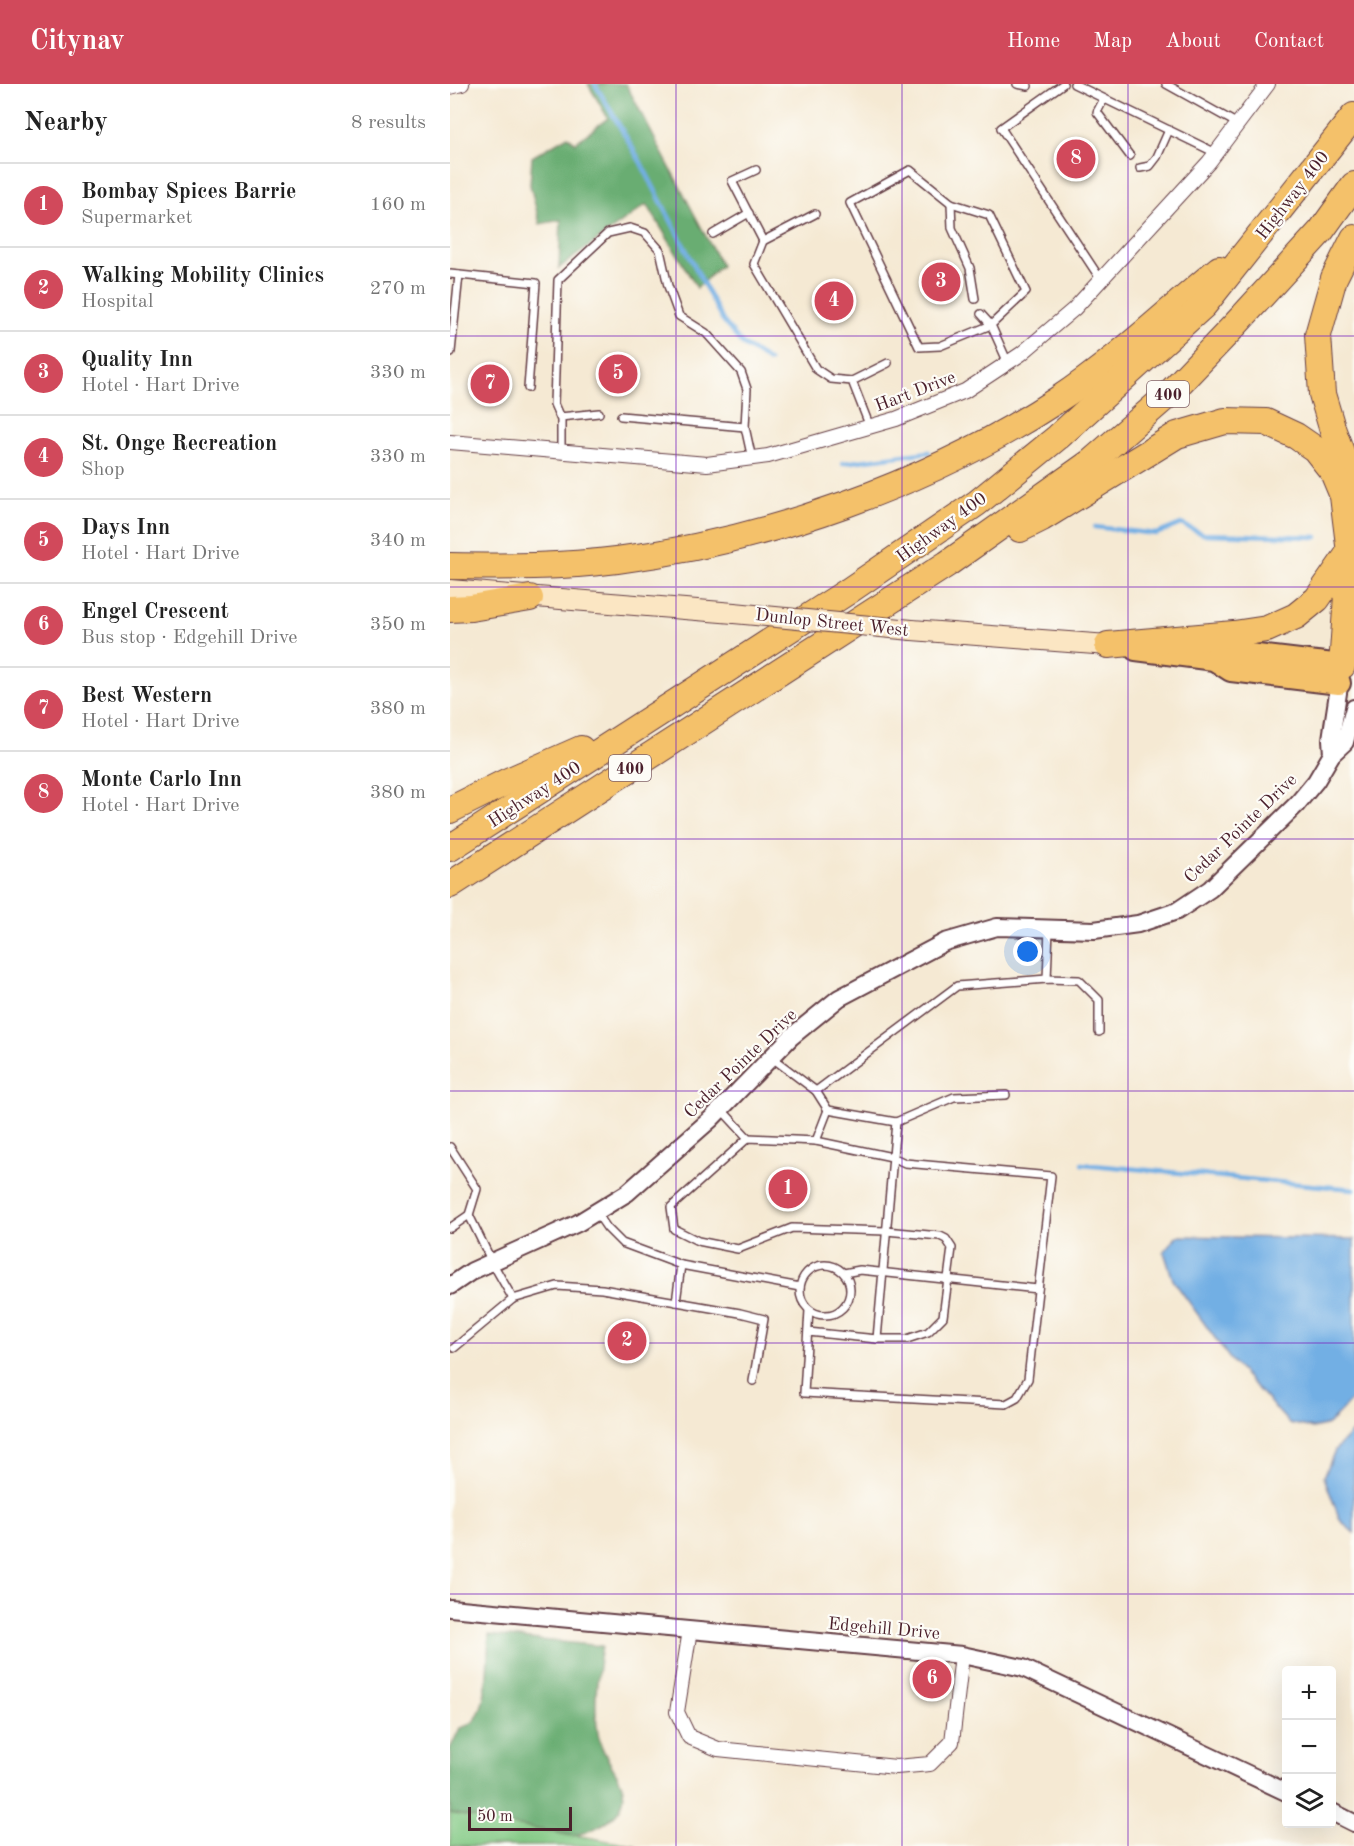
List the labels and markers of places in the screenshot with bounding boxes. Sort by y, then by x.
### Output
pin: 8 [1056,136,1096,182]
pin: 3 [922,260,960,304]
pin: 4 [814,278,854,324]
pin: 5 [598,352,638,396]
pin: 7 [470,362,510,406]
pin: 1 [768,1166,808,1212]
pin: 2 [608,1318,646,1364]
pin: 6 [912,1656,952,1702]

